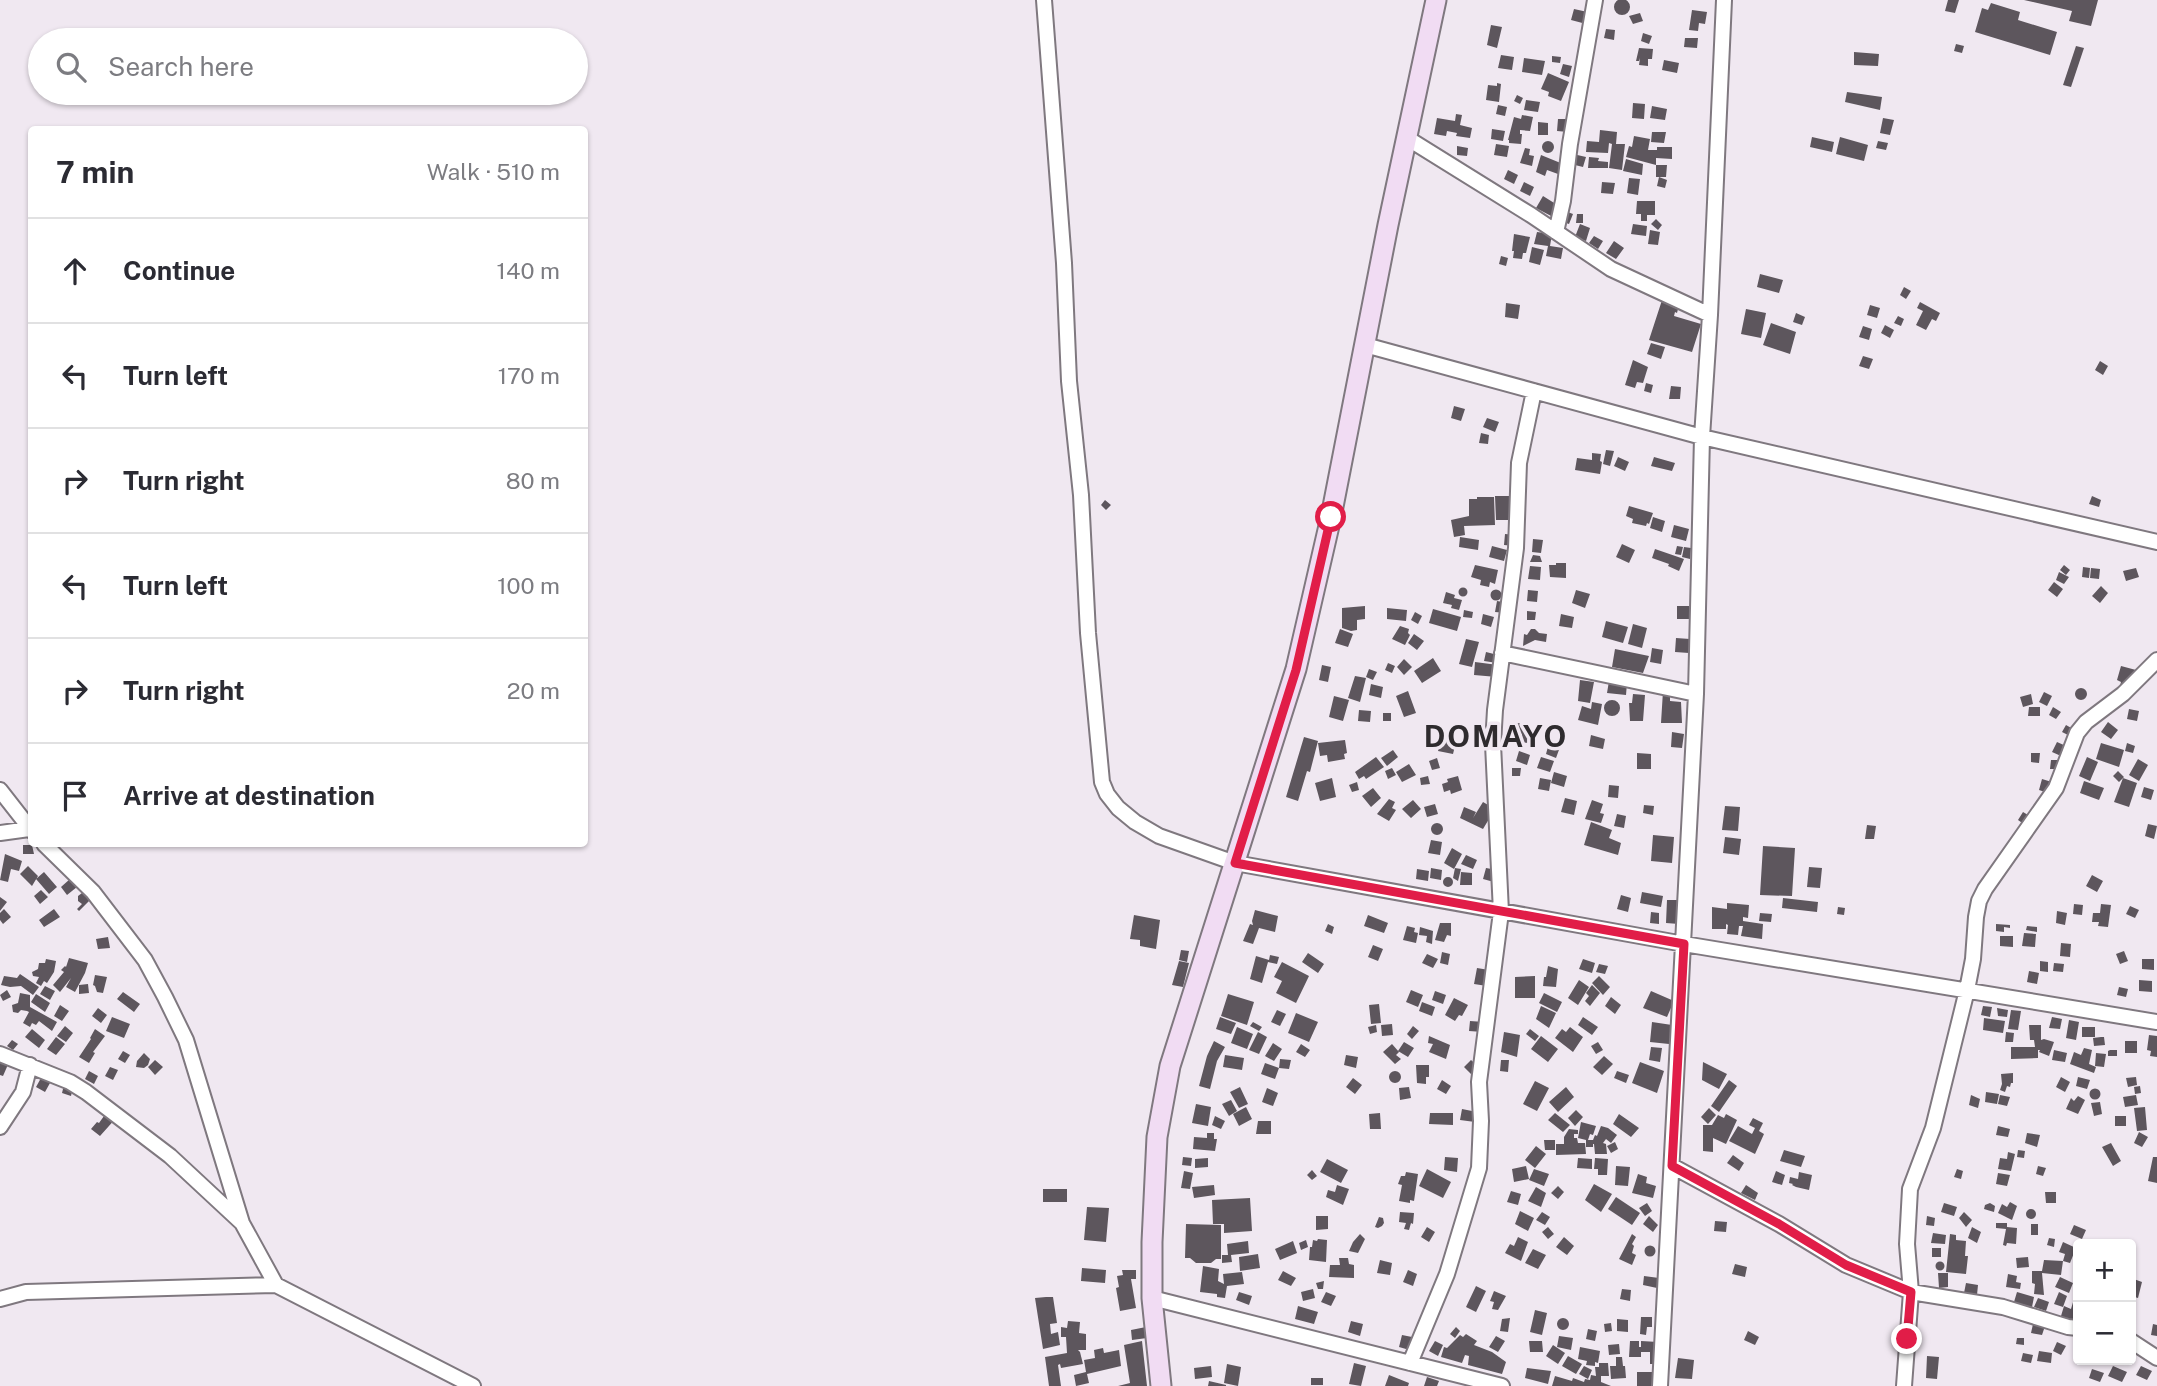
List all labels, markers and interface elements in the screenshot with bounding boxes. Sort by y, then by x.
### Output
search box [28,28,588,105]
icon: search [52,48,90,86]
text: Search here [108,51,254,82]
text: 7 min [56,154,134,190]
text: Walk · 510 m [427,158,560,185]
icon: ahead [56,252,94,290]
text: Continue [123,255,235,286]
text: 140 m [497,257,560,284]
icon: left [56,357,94,395]
text: Turn left [123,360,228,391]
text: 170 m [498,362,560,389]
icon: right [56,462,94,500]
text: Turn right [123,465,245,496]
text: 80 m [506,467,560,494]
route start [1315,501,1346,532]
icon: left [56,567,94,605]
text: Turn left [123,570,228,601]
text: 100 m [497,572,560,599]
icon: right [56,672,94,710]
text: Turn right [123,675,245,706]
text: 20 m [507,677,560,704]
district label: DOMAYO [1424,718,1568,754]
icon: arrive [56,777,94,815]
text: Arrive at destination [123,780,375,811]
map controls [2073,1239,2136,1365]
button: + [2073,1239,2136,1302]
button: − [2073,1302,2136,1365]
route end [1891,1323,1922,1354]

